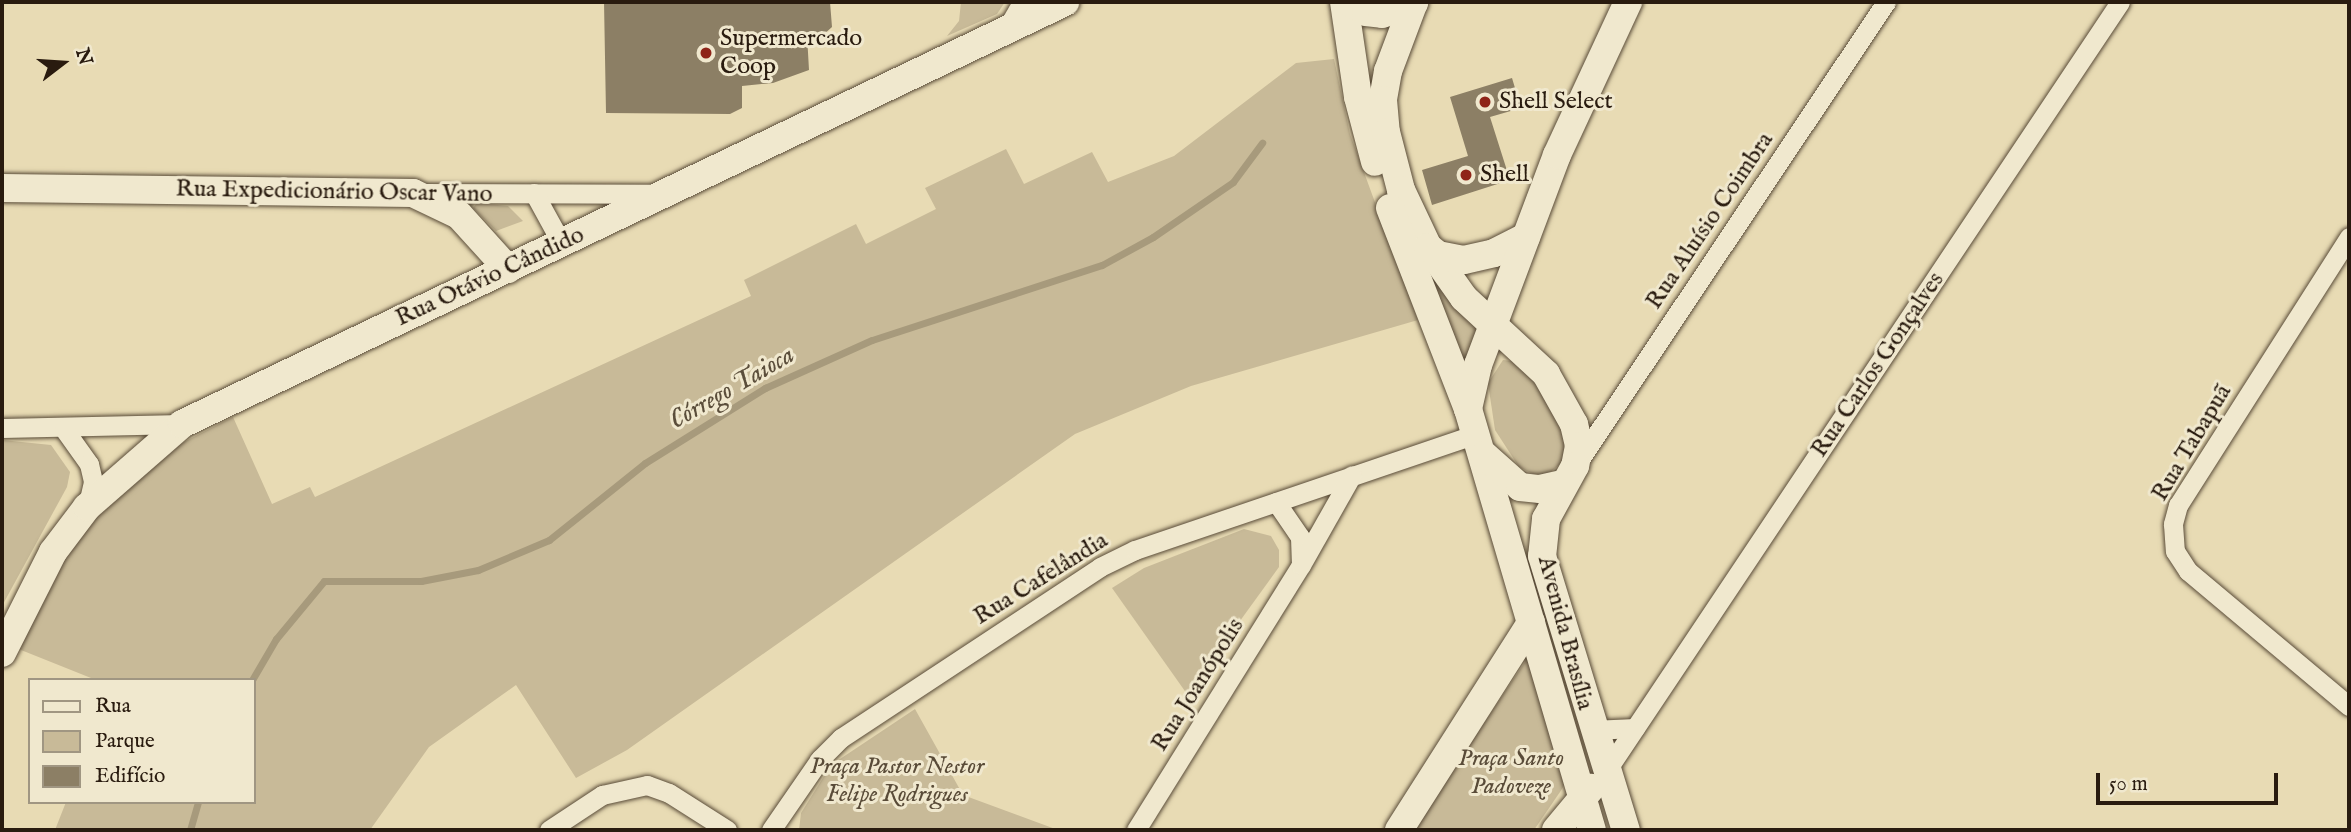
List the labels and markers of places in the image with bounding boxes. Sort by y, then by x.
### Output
place label: Supermercado Coop [720,25,862,81]
marker: Supermercado Coop [698,45,714,61]
place label: Shell Select [1499,88,1613,116]
marker: Shell Select [1477,94,1493,110]
place label: Shell [1480,161,1529,189]
marker: Shell [1458,167,1474,183]

